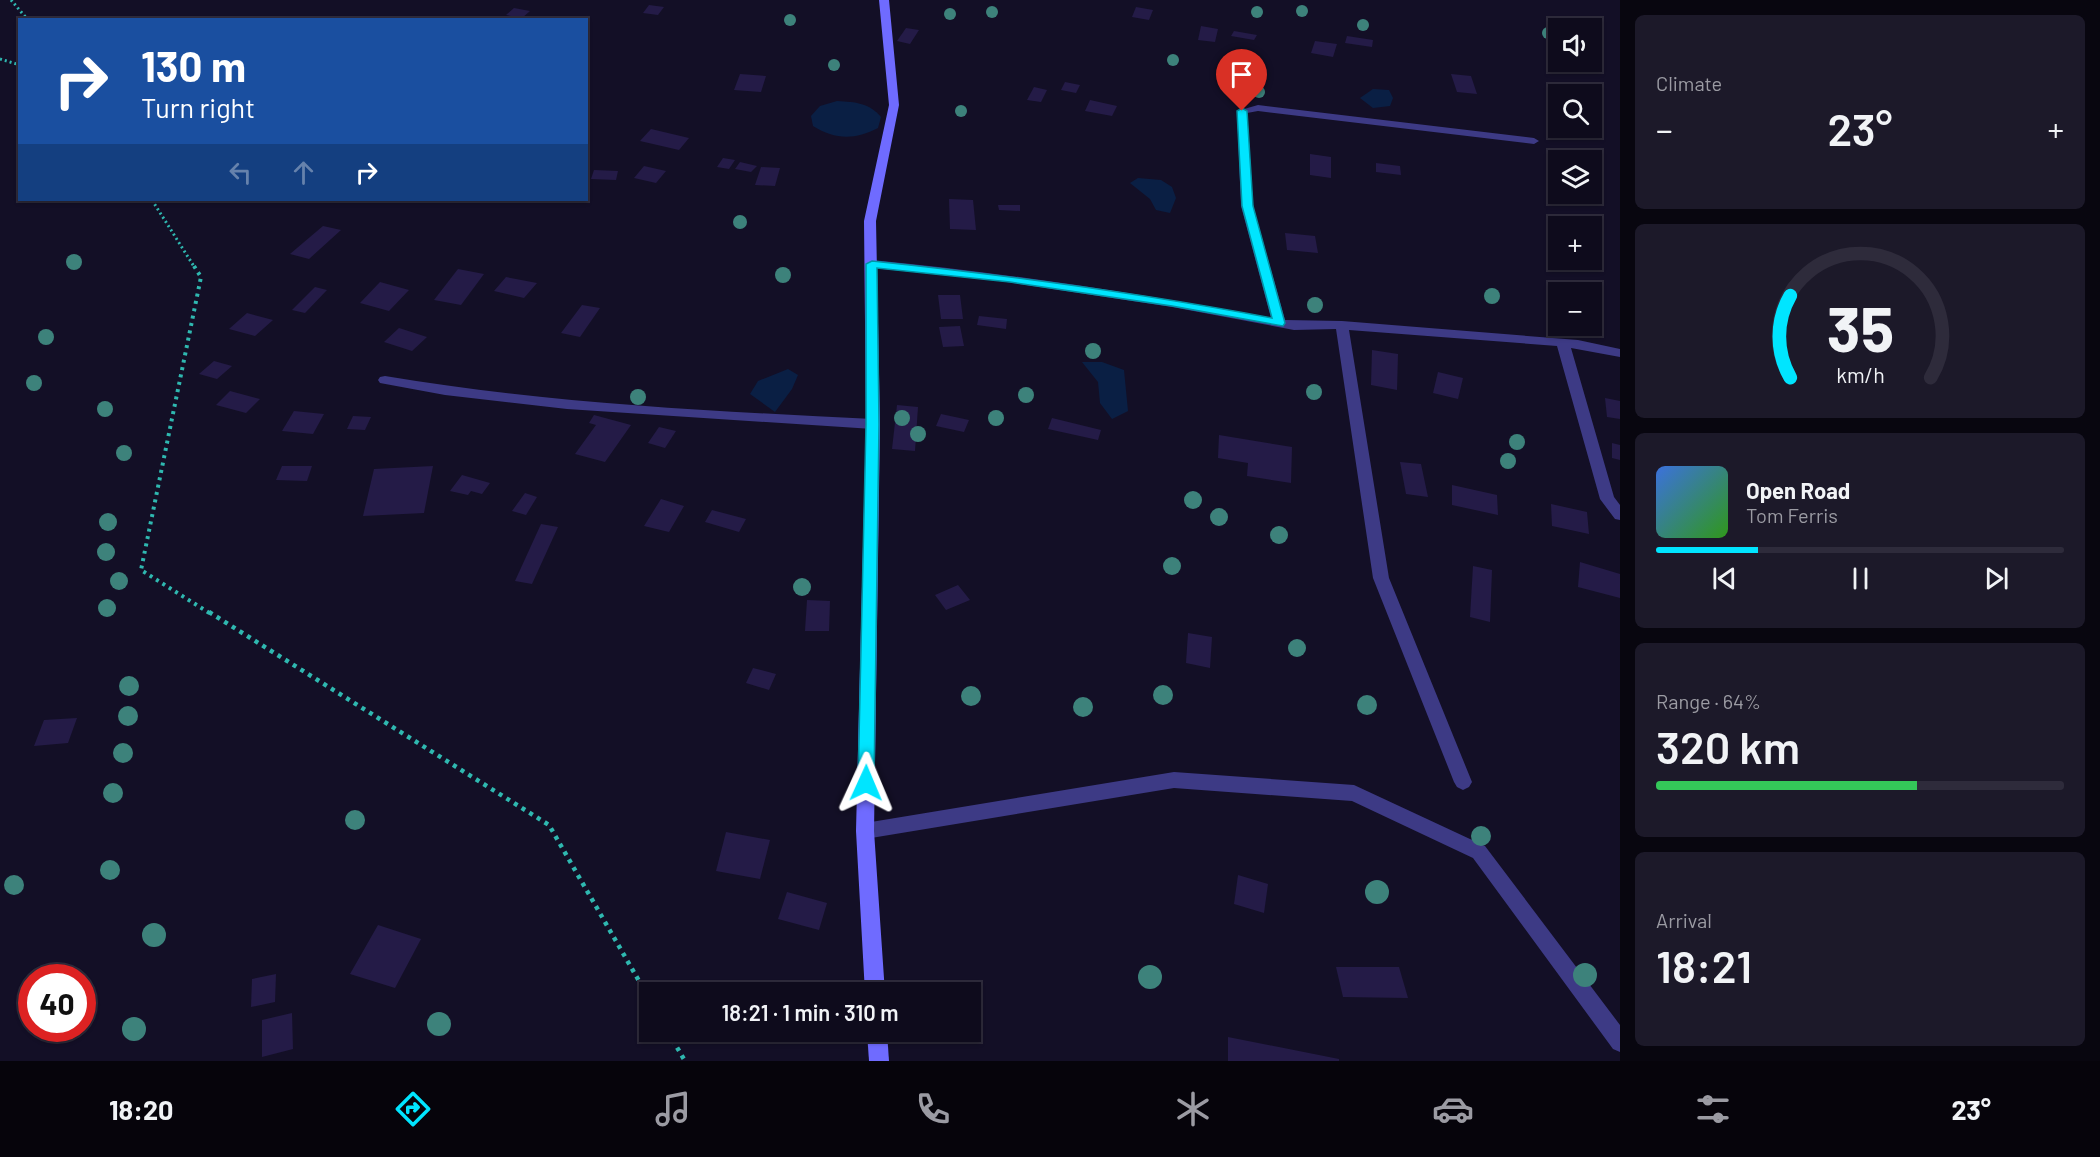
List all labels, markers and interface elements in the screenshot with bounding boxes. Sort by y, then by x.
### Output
map controls [1548,18,1602,336]
button: sound [1548,18,1602,72]
text: 130 m [141,40,246,90]
icon: right [42,42,120,120]
pin [1216,49,1267,111]
icon: arrive [1225,58,1258,91]
text: Climate [1656,71,1722,95]
button: search [1548,84,1602,138]
text: Turn right [141,91,255,123]
text: 23° [1827,101,1893,155]
text: − [1656,109,1673,149]
text: + [2048,109,2064,149]
button: layers [1548,150,1602,204]
icon: left [224,156,257,189]
icon: ahead [287,156,320,189]
icon: right [350,156,383,189]
button: + [1548,216,1602,270]
button: − [1548,282,1602,336]
text: 35 [1826,290,1894,364]
text: km/h [1836,363,1884,388]
text: Open Road [1746,477,1850,503]
text: Tom Ferris [1746,503,1838,527]
icon: previous [1708,562,1741,595]
icon: pause [1844,562,1877,595]
icon: next [1980,562,2013,595]
text: Range · 64% [1656,689,1761,713]
text: 320 km [1656,719,1800,773]
position arrow [834,751,898,815]
text: Arrival [1656,908,1712,932]
text: 18:21 [1656,938,1752,992]
speed limit sign: 40 [18,964,96,1042]
text: 18:21 · 1 min · 310 m [721,999,899,1025]
icon: directions [392,1088,434,1130]
icon: music [652,1088,694,1130]
icon: phone [912,1088,954,1130]
icon: climate [1172,1088,1214,1130]
icon: car [1432,1088,1474,1130]
icon: filters [1692,1088,1734,1130]
text: 18:20 [109,1093,174,1125]
text: 23° [1952,1093,1991,1125]

